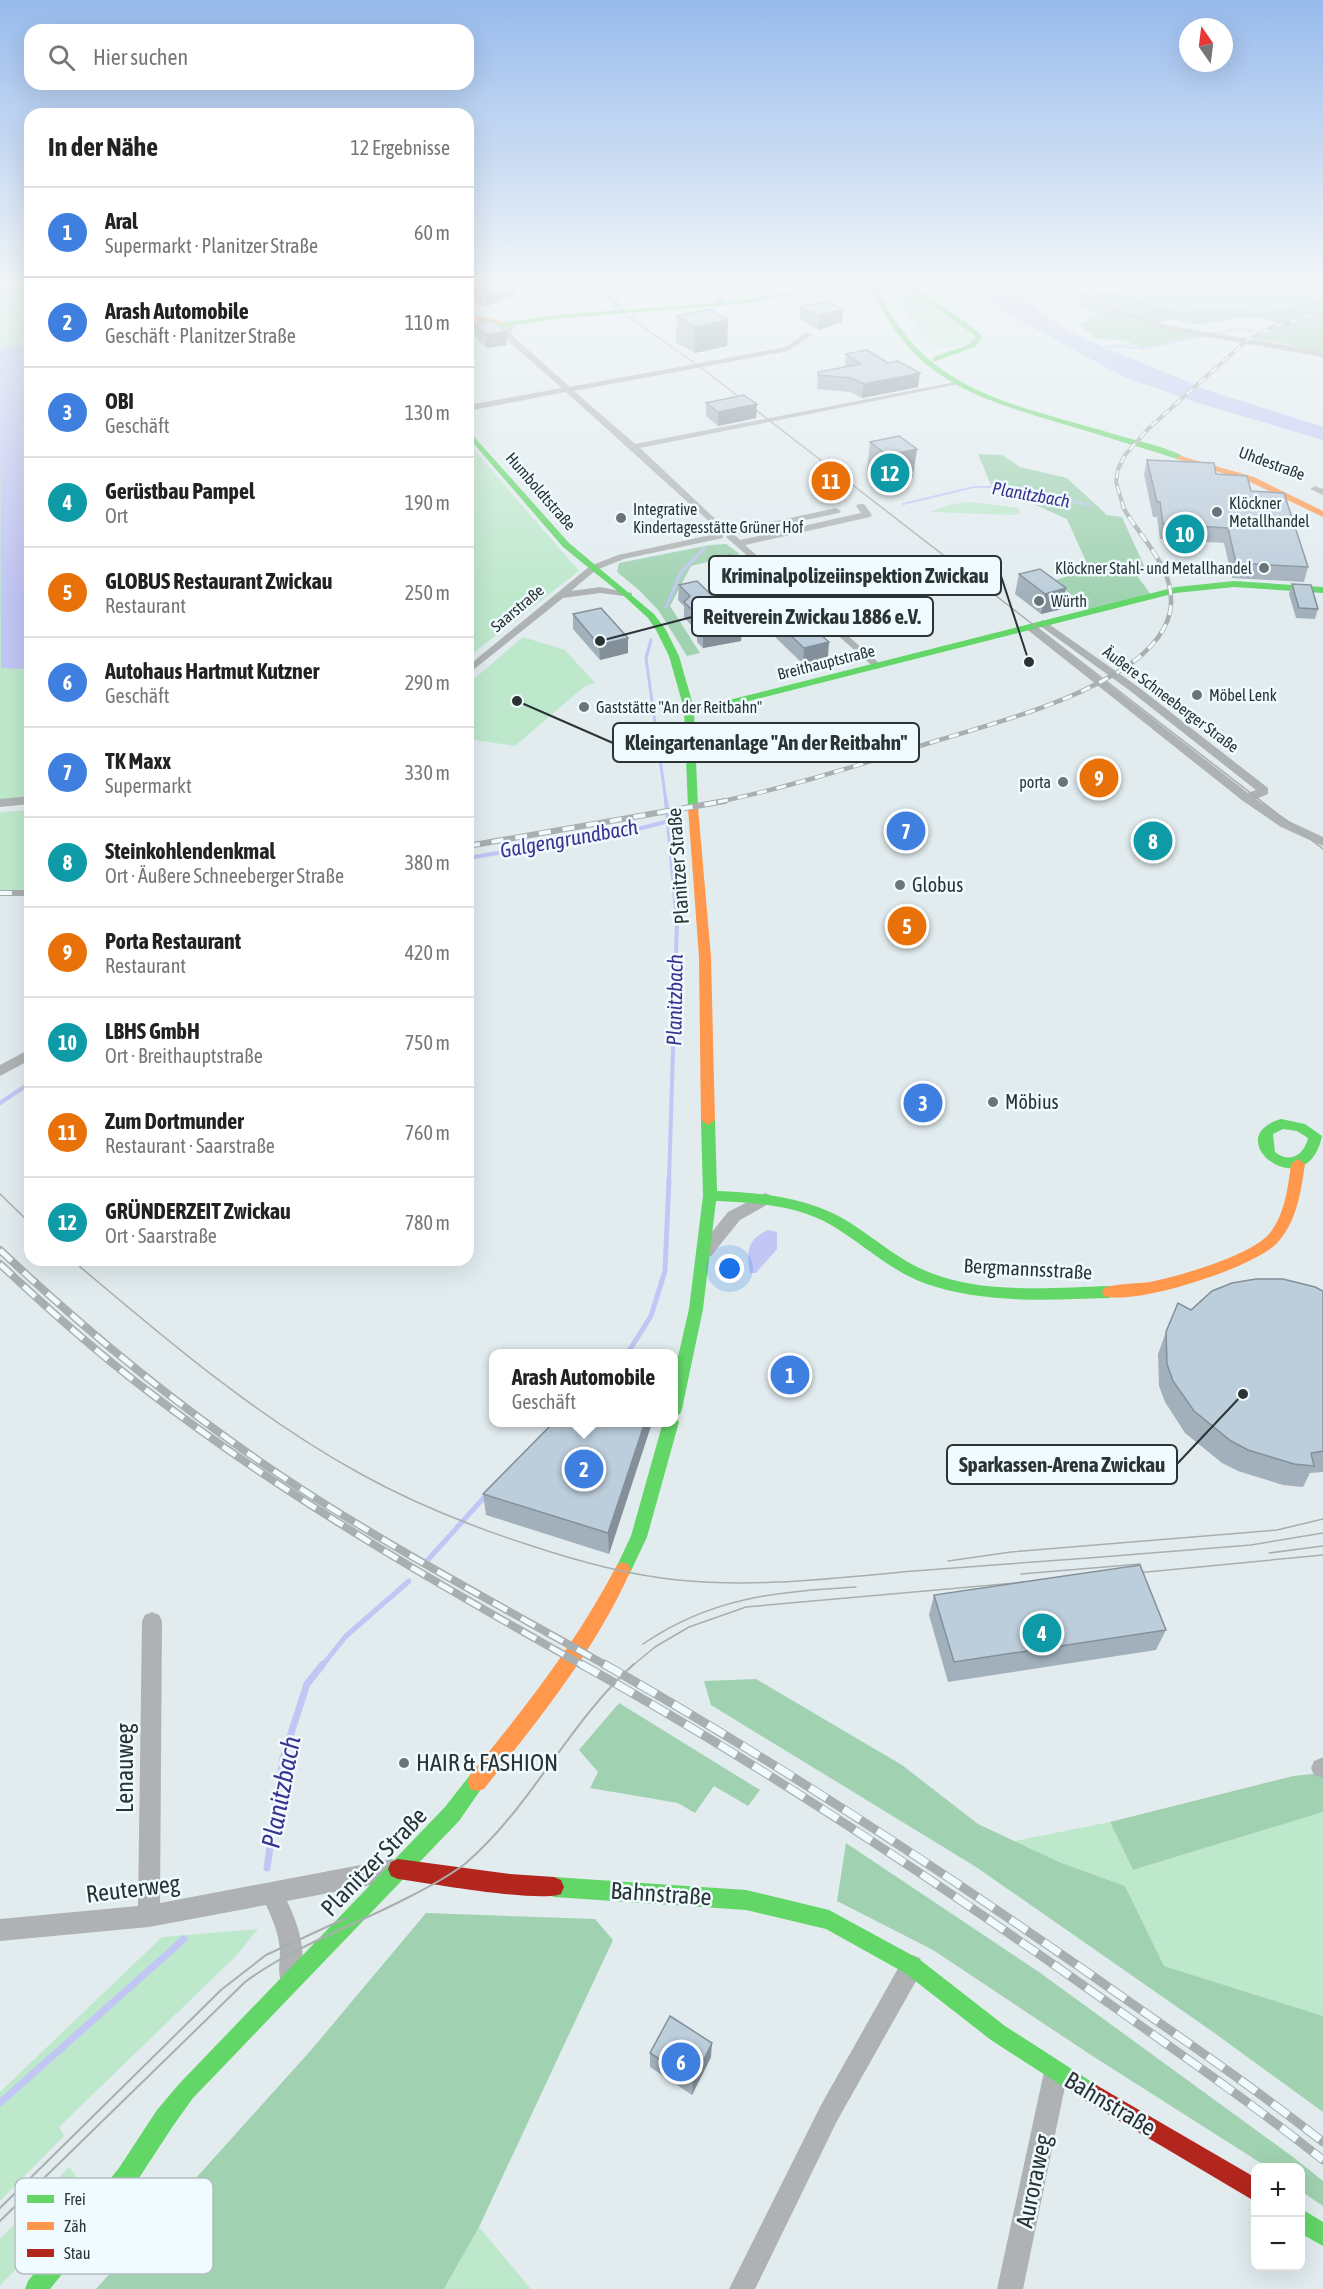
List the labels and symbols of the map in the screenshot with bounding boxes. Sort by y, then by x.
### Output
north arrow [1179,18,1233,72]
street label: Uhdestraße [1237,443,1307,483]
street label: Humboldtstraße [502,449,580,533]
pin: 12 [870,450,910,496]
pin: 11 [812,458,850,504]
water label: Planitzbach [991,477,1072,512]
place label: Klöckner Metallhandel [1229,494,1310,530]
place label: Integrative Kindertagesstätte Grüner Hof [633,500,804,537]
marker: Klöckner Metallhandel [1210,505,1224,519]
marker: Integrative Kindertagesstätte Grüner Hof [614,511,628,525]
pin: 10 [1166,512,1204,556]
callout: Kriminalpolizeiinspektion Zwickau [709,556,1001,595]
place label: Klöckner Stahl- und Metallhandel [1055,559,1253,577]
marker: Klöckner Stahl- und Metallhandel [1257,561,1271,575]
text: Kriminalpolizeiinspektion Zwickau [721,563,989,587]
street label: Saarstraße [487,581,547,635]
place label: Würth [1051,592,1087,610]
marker: Würth [1032,594,1046,608]
callout: Reitverein Zwickau 1886 e.V. [692,597,933,636]
text: Reitverein Zwickau 1886 e.V. [703,604,921,628]
street label: Breithauptstraße [775,641,877,684]
street label: Äußere Schneeberger Straße [1099,642,1242,757]
place label: Möbel Lenk [1209,686,1277,704]
marker: Möbel Lenk [1190,688,1204,702]
place label: Gaststätte "An der Reitbahn" [596,698,762,716]
marker: Gaststätte "An der Reitbahn" [577,700,591,714]
callout: Kleingartenanlage "An der Reitbahn" [613,723,919,762]
text: Kleingartenanlage "An der Reitbahn" [625,730,907,754]
pin: 9 [1080,756,1118,800]
place label: porta [1019,773,1051,792]
marker: porta [1056,775,1070,789]
street label: Planitzer Straße [662,807,693,925]
pin: 7 [886,808,926,854]
water label: Galgengrundbach [498,814,640,862]
pin: 8 [1134,818,1172,864]
place label: Globus [912,873,963,896]
marker: Globus [893,878,907,892]
pin: 5 [888,904,926,948]
water label: Planitzbach [661,954,687,1046]
pin: 3 [904,1080,942,1126]
place label: Möbius [1005,1090,1059,1113]
marker: Möbius [986,1095,1000,1109]
your location [715,1254,744,1283]
street label: Bergmannsstraße [963,1254,1093,1283]
pin: 1 [770,1352,810,1398]
callout: Sparkassen-Arena Zwickau [947,1445,1177,1484]
pin: 2 [564,1446,604,1492]
text: Sparkassen-Arena Zwickau [959,1452,1165,1476]
pin: 4 [1022,1610,1062,1656]
street label: Lenauweg [111,1722,138,1813]
water label: Planitzbach [255,1733,307,1851]
place label: HAIR & FASHION [416,1749,558,1776]
marker: HAIR & FASHION [397,1756,411,1770]
street label: Planitzer Straße [315,1802,432,1921]
street label: Reuterweg [84,1869,182,1908]
street label: Bahnstraße [610,1877,712,1910]
pin: 6 [662,2040,700,2084]
street label: Bahnstraße [1060,2066,1161,2141]
street label: Auroraweg [1010,2131,1057,2230]
legend [15,2178,213,2274]
text: Frei [64,2190,86,2208]
text: Zäh [64,2217,86,2235]
text: Stau [64,2244,91,2262]

